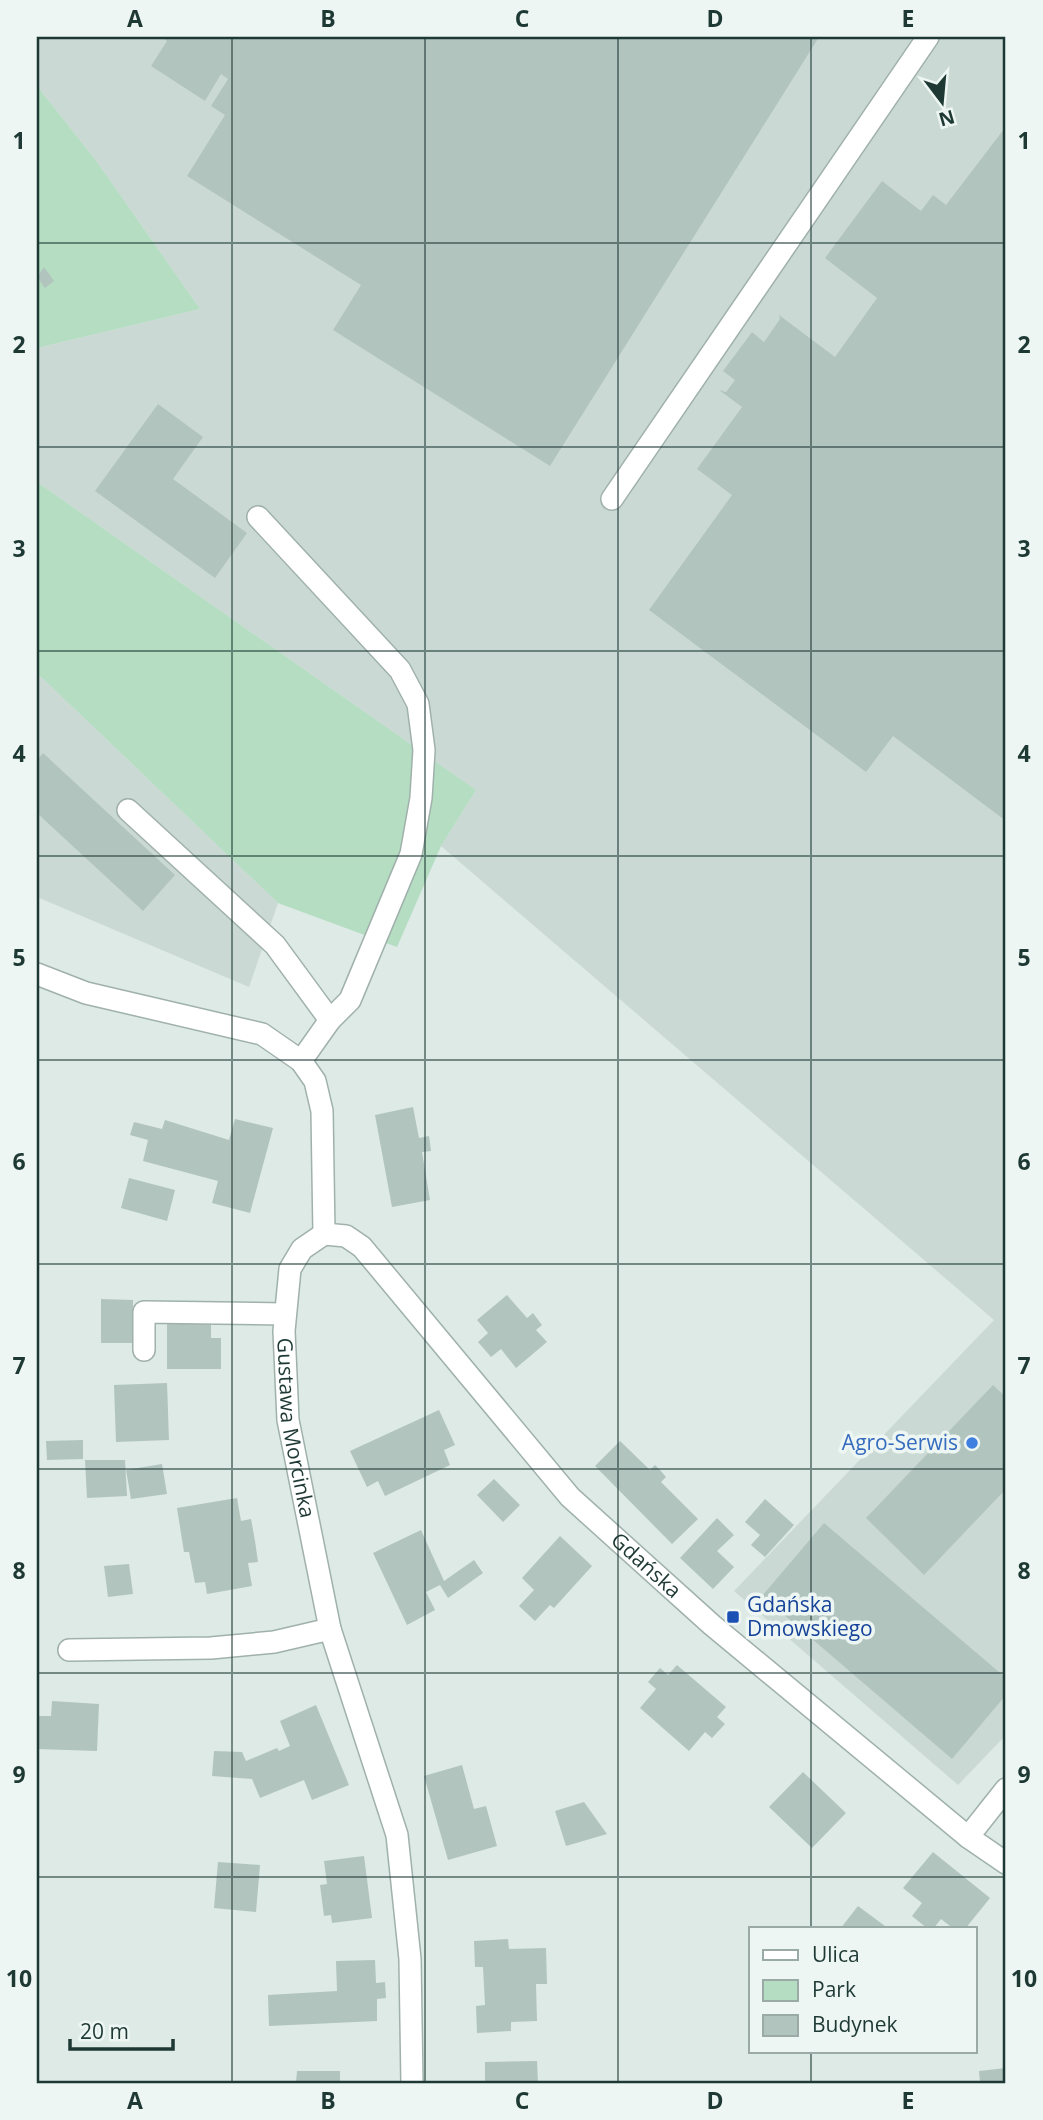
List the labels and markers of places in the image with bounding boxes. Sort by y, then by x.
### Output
place label: Agro-Serwis [842,1428,958,1456]
marker: Agro-Serwis [964,1435,980,1451]
place label: Gdańska Dmowskiego [747,1590,873,1642]
marker: Gdańska Dmowskiego [725,1609,741,1625]

